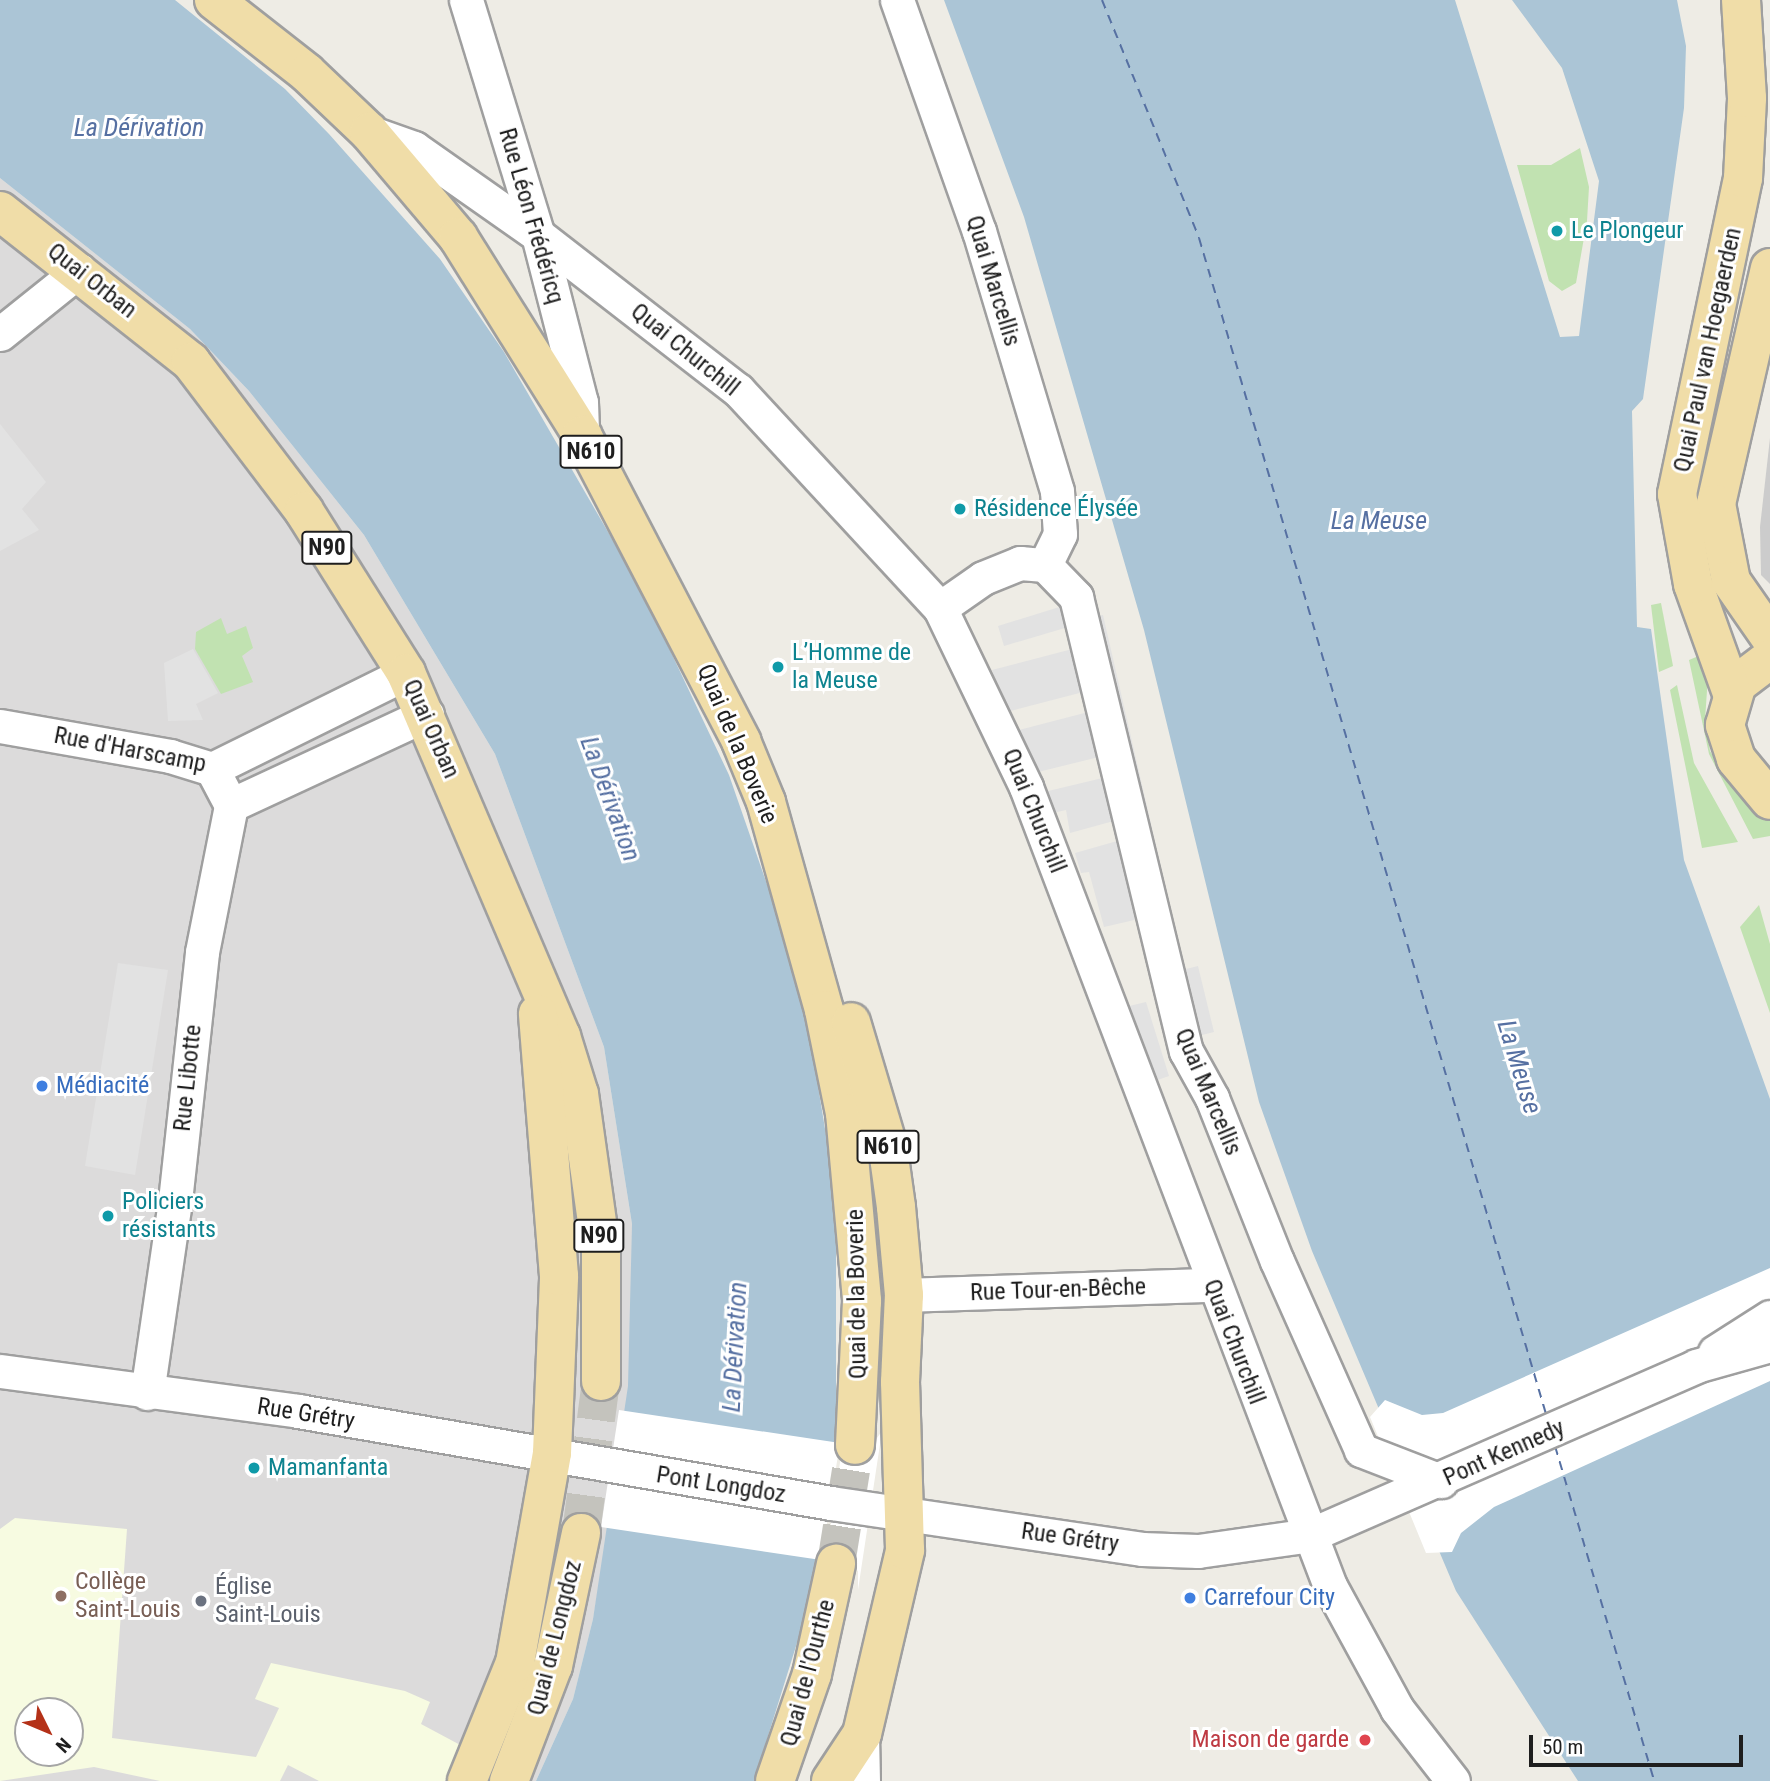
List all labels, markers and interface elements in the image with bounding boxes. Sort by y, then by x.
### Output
water label: La Dérivation [74,112,204,144]
street label: Rue Léon Frédéricq [492,125,570,307]
street label: Quai Marcellis [959,212,1027,350]
place label: Le Plongeur [1571,217,1684,245]
marker: Le Plongeur [1549,223,1565,239]
street label: Quai Paul van Hoegaerden [1668,225,1748,475]
street label: Quai Orban [42,237,142,325]
street label: Quai Churchill [625,297,745,403]
road number: N610 [560,432,622,472]
place label: Résidence Élysée [974,495,1138,523]
marker: Résidence Élysée [952,501,968,517]
water label: La Meuse [1331,505,1427,537]
road number: N90 [301,528,353,568]
place label: L’Homme de la Meuse [792,639,911,695]
marker: L’Homme de la Meuse [770,659,786,675]
street label: Quai de la Boverie [691,660,783,828]
street label: Quai Orban [396,675,466,783]
street label: Rue d'Harscamp [52,721,208,779]
water label: La Dérivation [573,732,647,866]
street label: Quai Churchill [996,745,1072,877]
water label: La Meuse [1490,1016,1548,1118]
street label: Rue Libotte [168,1023,208,1133]
street label: Quai Marcellis [1168,1024,1248,1160]
place label: Médiacité [56,1072,149,1100]
marker: Médiacité [34,1078,50,1094]
road number: N610 [856,1128,920,1166]
place label: Policiers résistants [122,1188,216,1244]
marker: Policiers résistants [100,1208,116,1224]
street label: Quai de la Boverie [841,1209,873,1379]
road number: N90 [573,1217,625,1256]
street label: Rue Tour-en-Bêche [969,1273,1147,1307]
street label: Quai Churchill [1197,1275,1271,1409]
water label: La Dérivation [716,1281,754,1413]
street label: Rue Grétry [255,1392,357,1436]
street label: Pont Kennedy [1439,1413,1569,1493]
place label: Mamanfanta [268,1454,388,1482]
marker: Mamanfanta [246,1460,262,1476]
street label: Pont Longdoz [654,1461,788,1509]
street label: Rue Grétry [1019,1517,1121,1559]
street label: Quai de Longdoz [522,1558,588,1718]
place label: Collège Saint-Louis [75,1568,181,1624]
place label: Église Saint-Louis [215,1573,321,1629]
place label: Carrefour City [1204,1584,1335,1612]
marker: Collège Saint-Louis [53,1588,69,1604]
marker: Carrefour City [1182,1590,1198,1606]
marker: Église Saint-Louis [193,1593,209,1609]
street label: Quai de l'Ourthe [775,1596,841,1750]
north arrow [14,1697,84,1767]
scale bar [1532,1722,1746,1766]
place label: Maison de garde [1192,1726,1349,1754]
marker: Maison de garde [1355,1730,1375,1750]
text: N [51,1733,76,1757]
text: 50 m [1542,1735,1583,1759]

